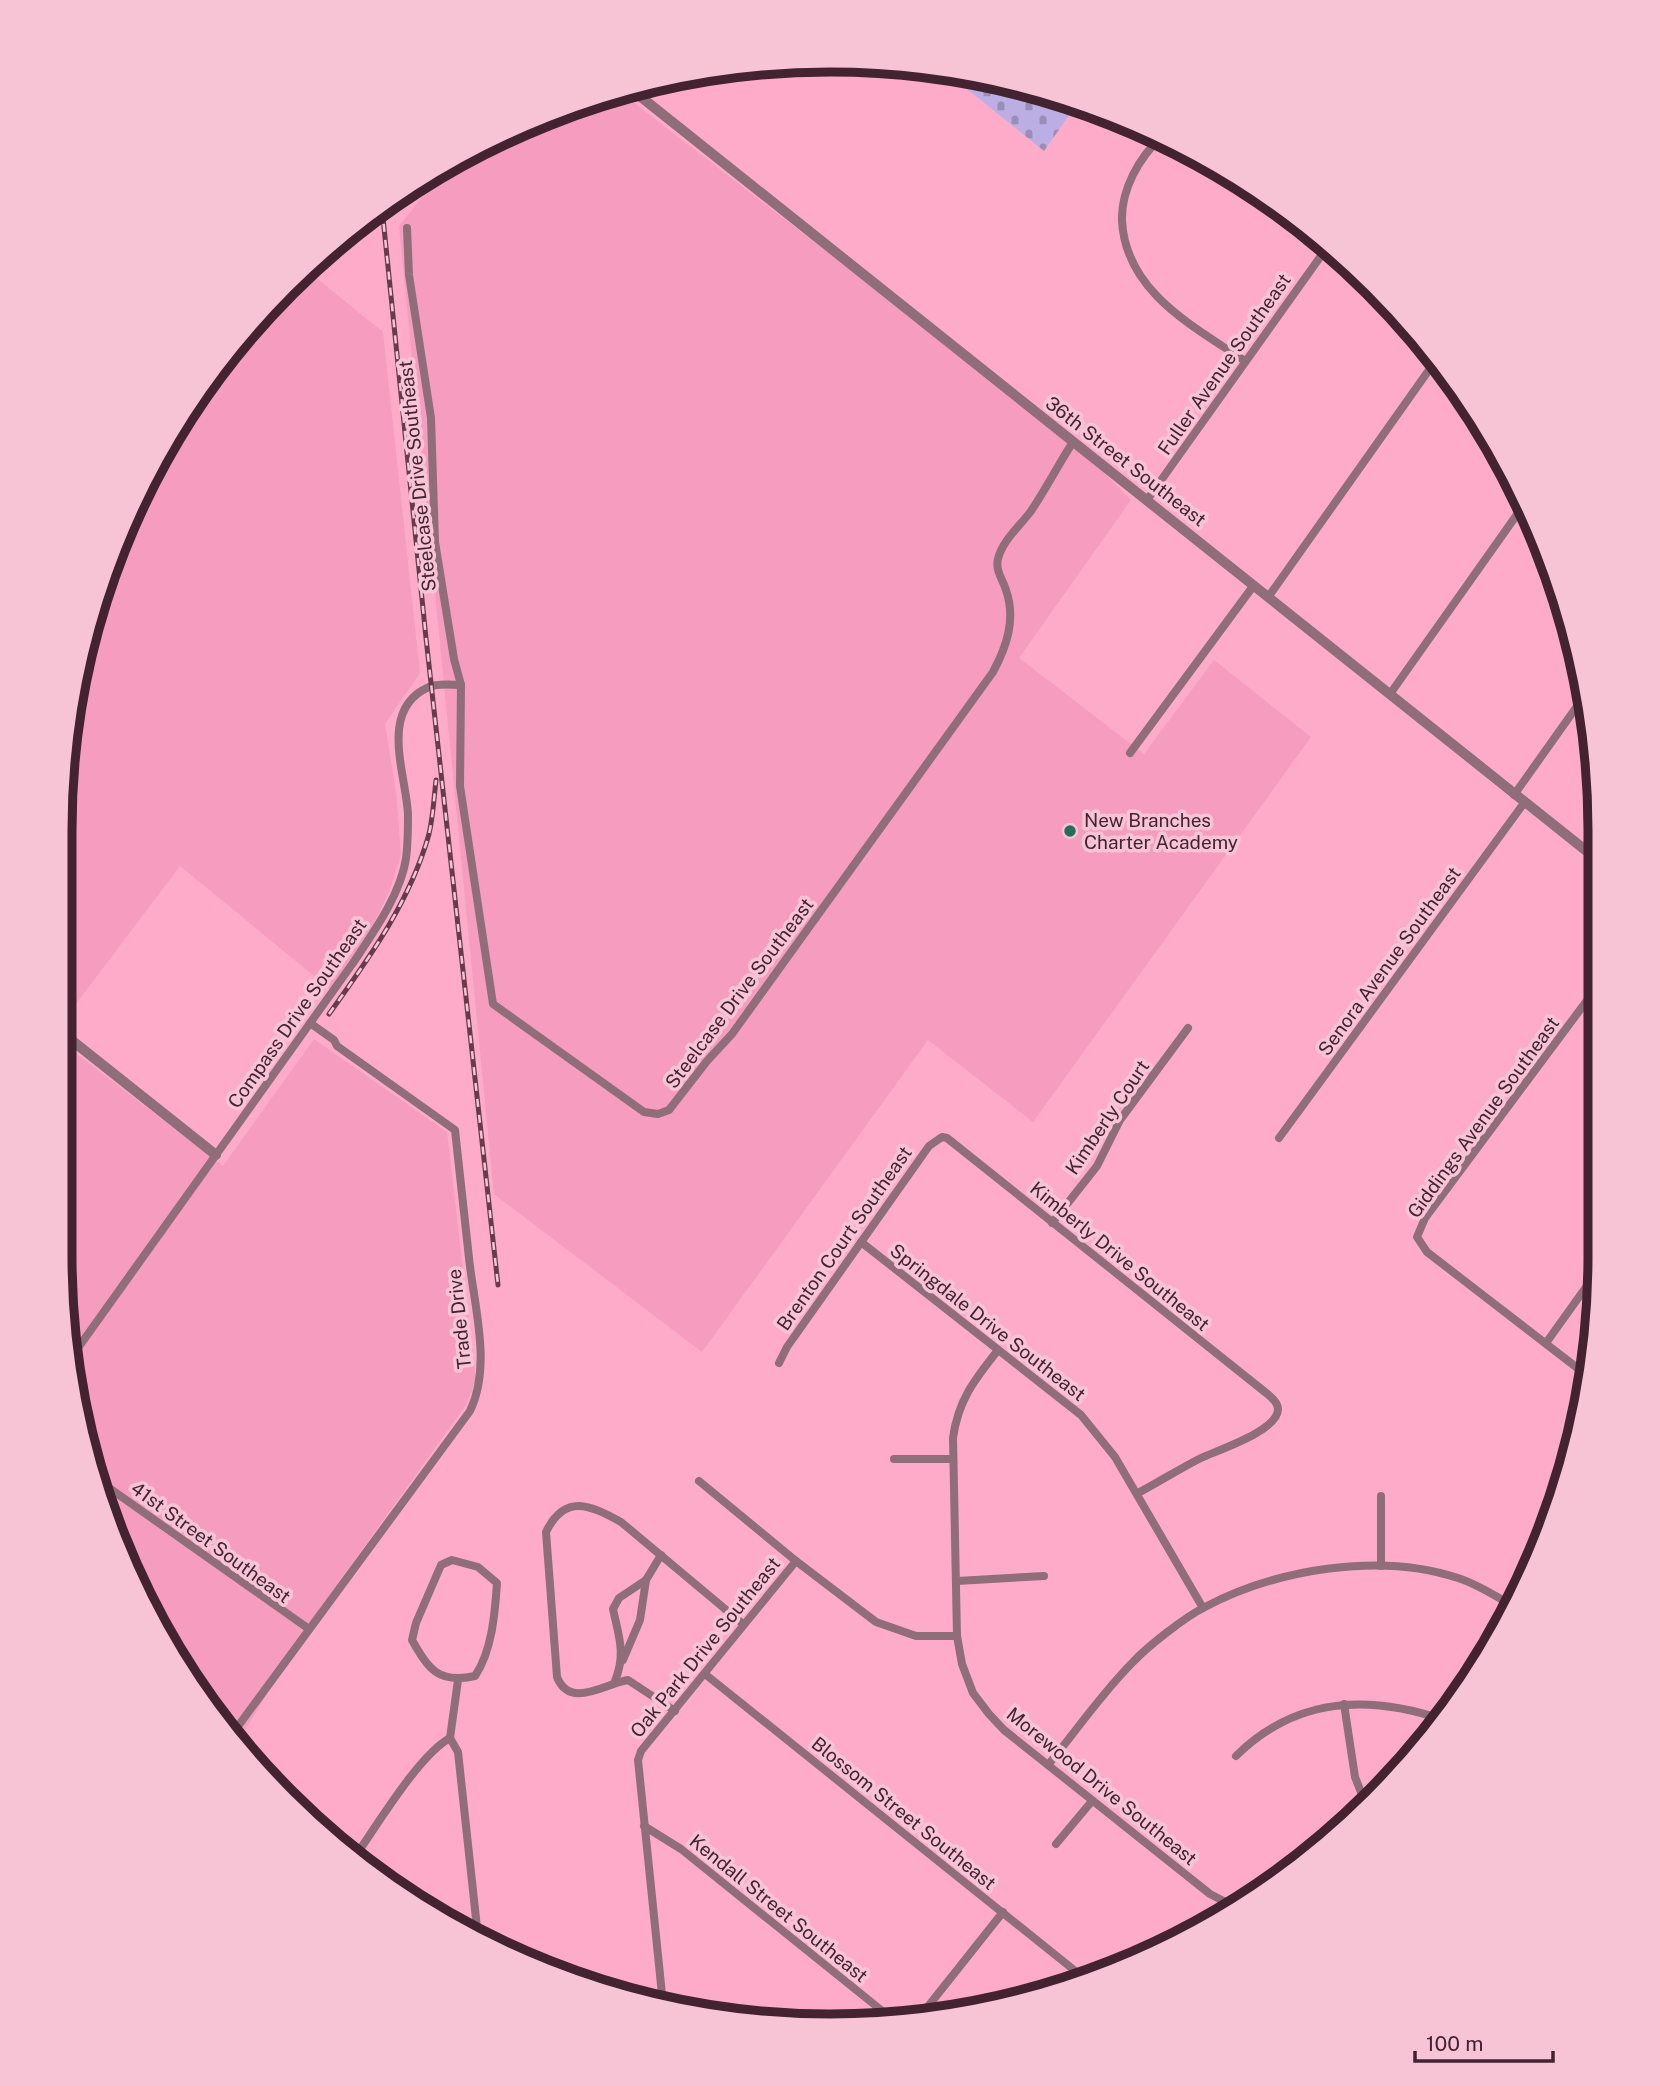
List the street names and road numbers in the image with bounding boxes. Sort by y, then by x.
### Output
street label: Fuller Avenue Southeast [1153,269,1295,459]
street label: Steelcase Drive Southeast [394,359,440,593]
street label: 36th Street Southeast [1041,392,1211,530]
street label: Senora Avenue Southeast [1313,862,1465,1060]
street label: Steelcase Drive Southeast [660,894,818,1092]
street label: Compass Drive Southeast [223,914,371,1112]
street label: Giddings Avenue Southeast [1403,1012,1563,1222]
street label: Kimberly Court [1061,1056,1153,1178]
street label: Brenton Court Southeast [772,1142,916,1334]
street label: Kimberly Drive Southeast [1026,1177,1214,1335]
street label: Springdale Drive Southeast [886,1239,1090,1405]
street label: Trade Drive [443,1268,475,1370]
street label: 41st Street Southeast [127,1477,295,1607]
street label: Oak Park Drive Southeast [626,1553,784,1741]
street label: Morewood Drive Southeast [1003,1703,1201,1869]
street label: Blossom Street Southeast [808,1732,1000,1894]
street label: Kendall Street Southeast [686,1829,872,1987]

